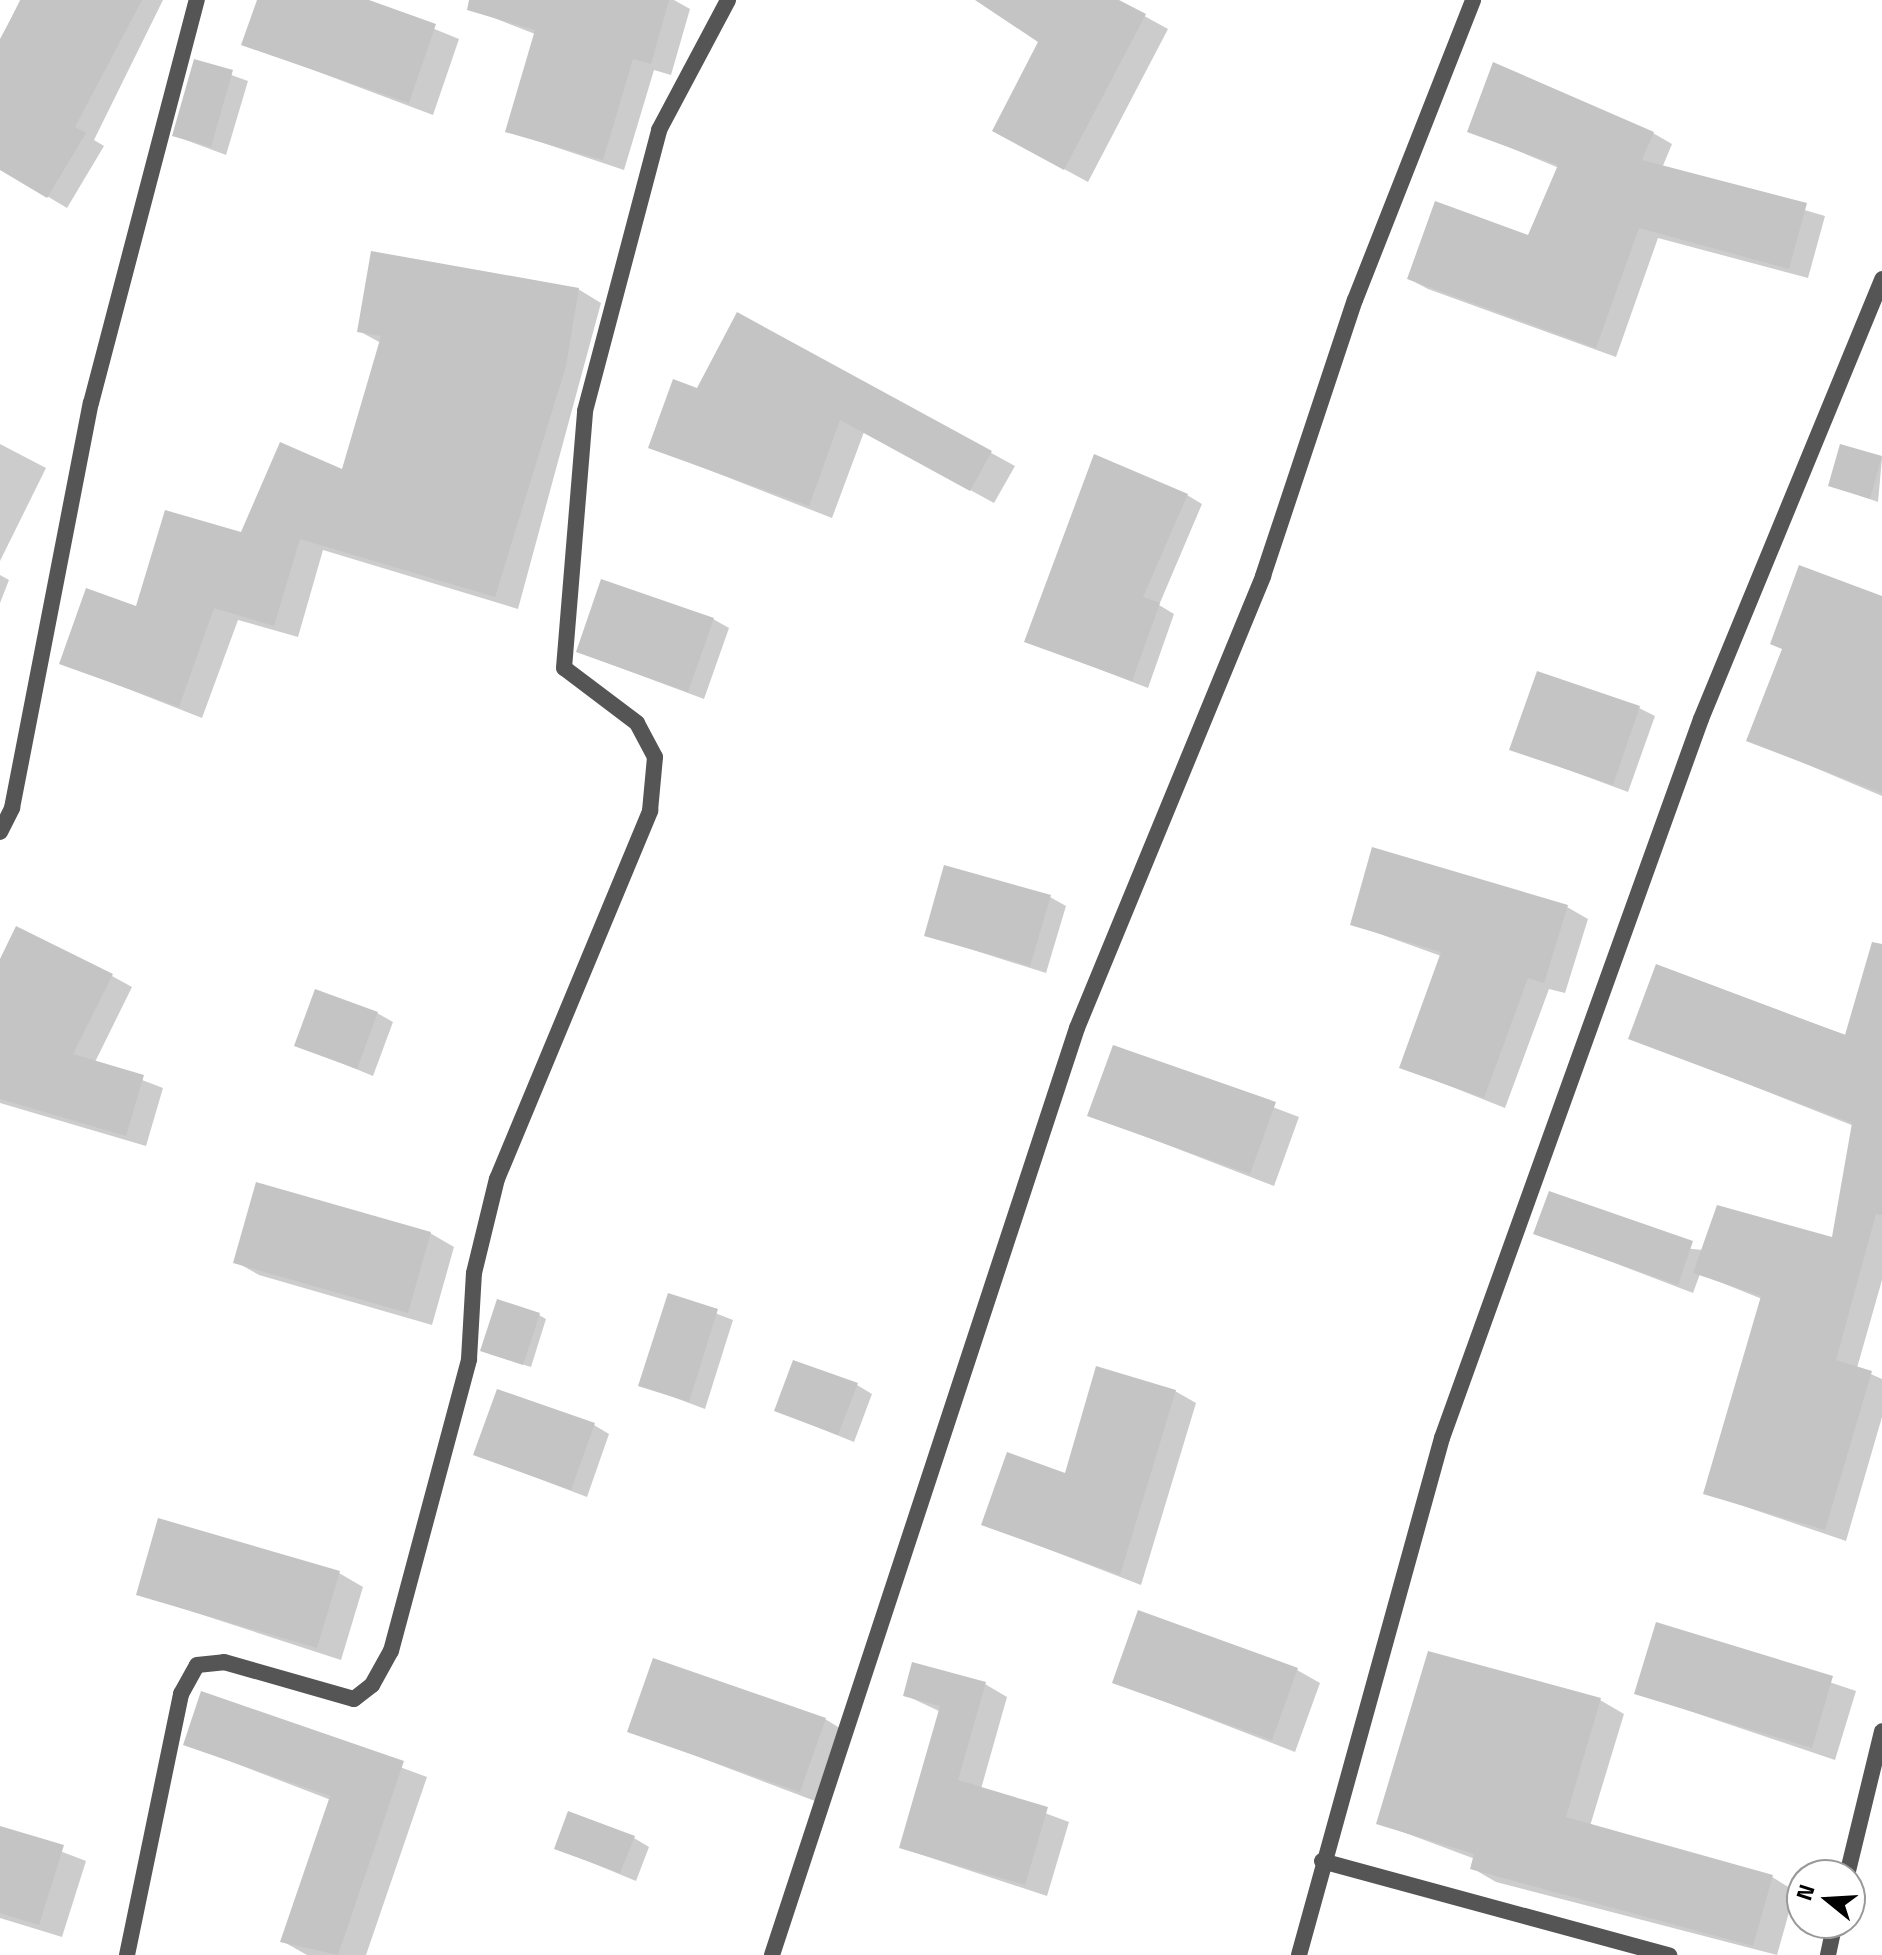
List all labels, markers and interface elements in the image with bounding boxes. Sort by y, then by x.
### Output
north arrow [1786,1859,1866,1939]
text: N [1787,1880,1824,1905]

